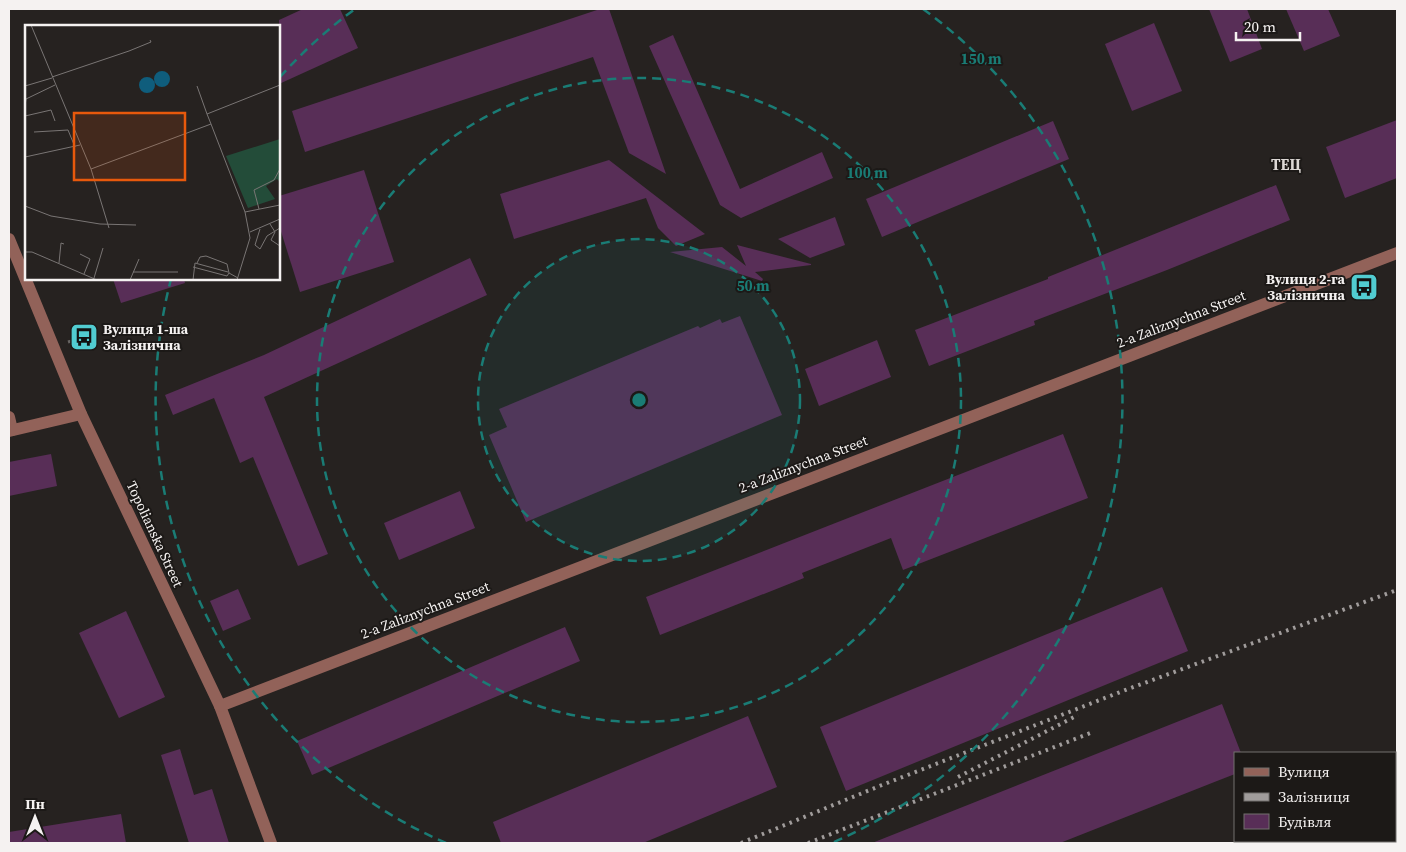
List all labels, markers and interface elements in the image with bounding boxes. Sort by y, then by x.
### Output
scale bar [1236,10,1300,42]
text: 20 m [1244,16,1276,37]
inset map [25,25,280,280]
text: 150 m [960,48,1002,69]
district label: ТЕЦ [1271,154,1302,175]
text: 100 m [846,162,888,183]
place label: Вулиця 2-га Залізнична [1266,269,1346,305]
bus stop icon: Вулиця 2-га Залізнична [1349,272,1379,302]
text: 50 m [736,275,770,296]
street label: 2-a Zaliznychna Street [1114,285,1249,353]
place label: Вулиця 1-ша Залізнична [103,319,189,355]
bus stop icon: Вулиця 1-ша Залізнична [69,322,99,352]
centre of rings [630,391,648,409]
street label: 2-a Zaliznychna Street [736,430,871,498]
street label: Topolianska Street [122,478,189,591]
street label: 2-a Zaliznychna Street [358,576,493,644]
legend [1234,752,1396,842]
text: Вулиця [1278,761,1330,782]
text: Залізниця [1278,786,1350,807]
north arrow [10,792,60,842]
text: Пн [25,794,45,814]
text: Будівля [1278,811,1331,832]

